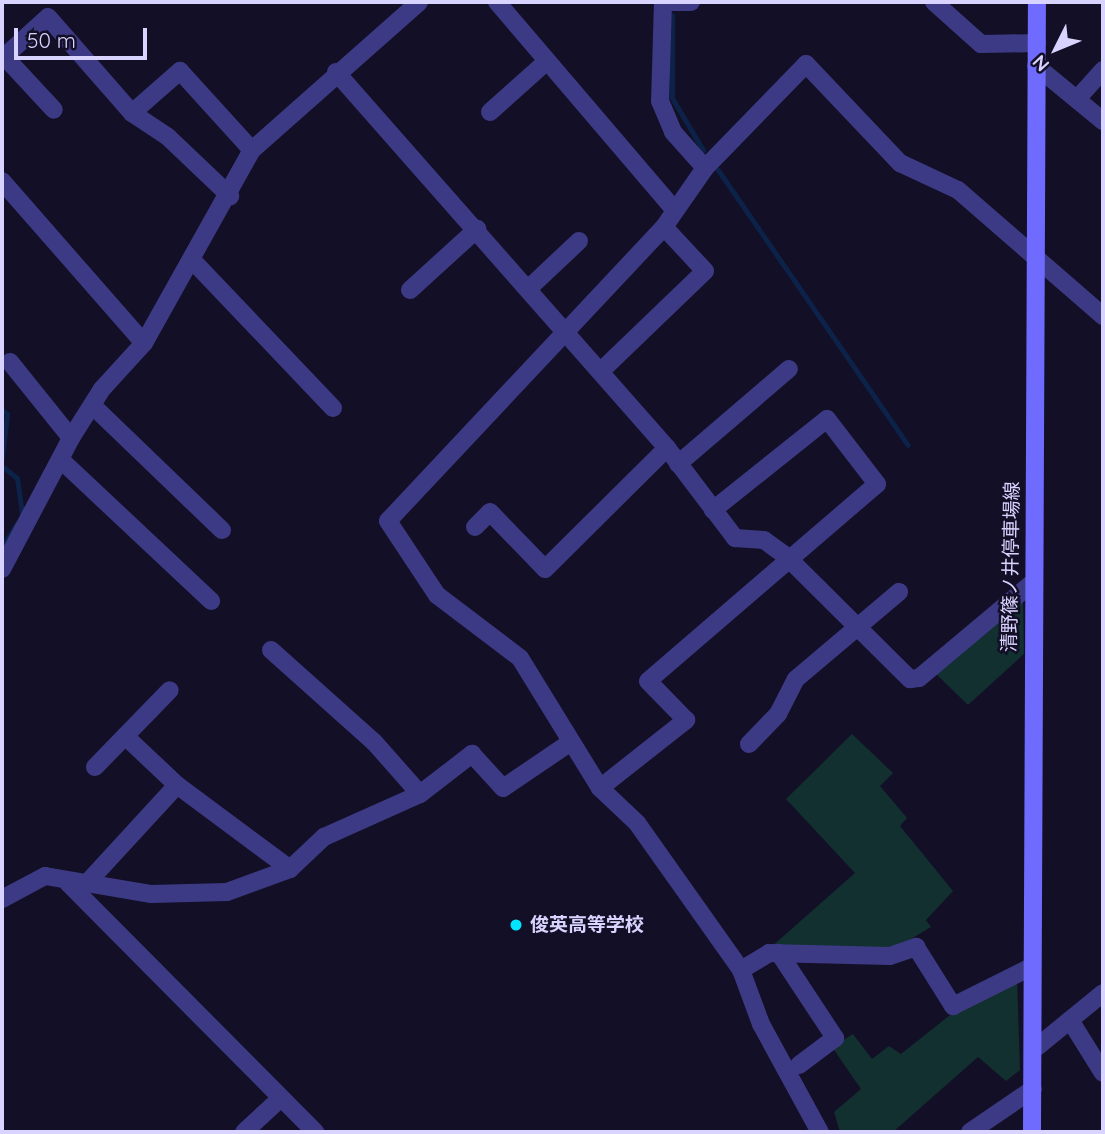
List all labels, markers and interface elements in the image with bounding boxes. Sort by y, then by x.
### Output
scale bar [18,14,150,58]
north arrow [1021,14,1091,84]
text: 50 m [27,27,76,53]
text: N [1027,50,1054,77]
street label: 清野篠ノ井停車場線 [998,481,1024,653]
place label: 俊英高等学校 [530,914,644,936]
marker: 俊英高等学校 [508,917,524,933]

